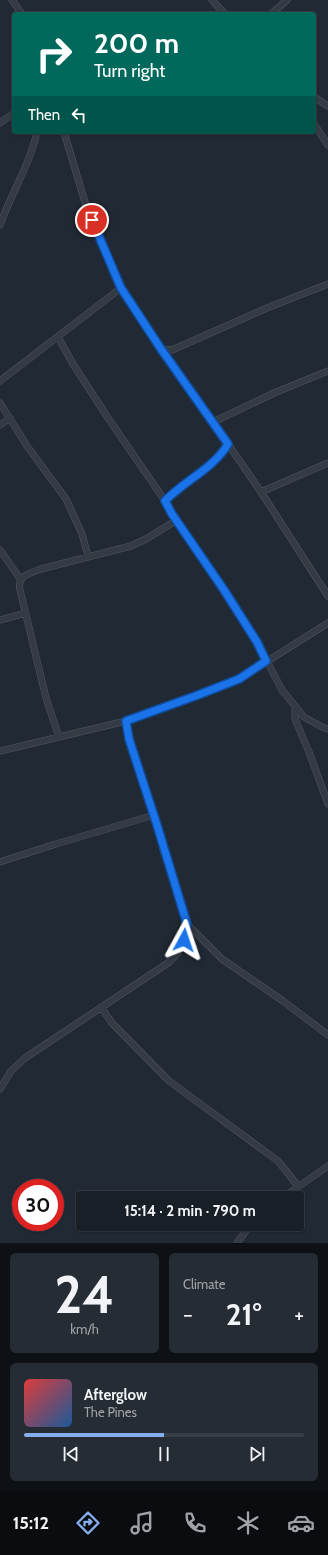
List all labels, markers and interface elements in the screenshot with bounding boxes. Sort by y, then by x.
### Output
text: 200 m [94,26,179,60]
icon: right [28,28,80,80]
text: Turn right [94,60,165,82]
icon: left [68,104,90,126]
text: Then [28,106,60,124]
pin [75,203,109,237]
icon: arrive [81,209,103,231]
position arrow [163,919,205,961]
speed limit sign: 30 [12,1179,64,1231]
text: 15:14 · 2 min · 790 m [124,1202,256,1220]
text: 24 [55,1263,114,1326]
text: Climate [183,1276,225,1292]
text: 21° [226,1296,261,1333]
text: − [183,1301,193,1328]
text: + [294,1301,304,1328]
text: km/h [70,1321,99,1337]
text: Afterglow [84,1386,147,1404]
text: The Pines [84,1404,137,1420]
icon: previous [60,1443,82,1465]
icon: pause [153,1443,175,1465]
icon: next [246,1443,268,1465]
icon: directions [74,1509,102,1537]
icon: music [128,1509,156,1537]
icon: phone [181,1509,209,1537]
icon: climate [234,1509,262,1537]
icon: car [287,1509,315,1537]
text: 15:12 [13,1512,49,1534]

